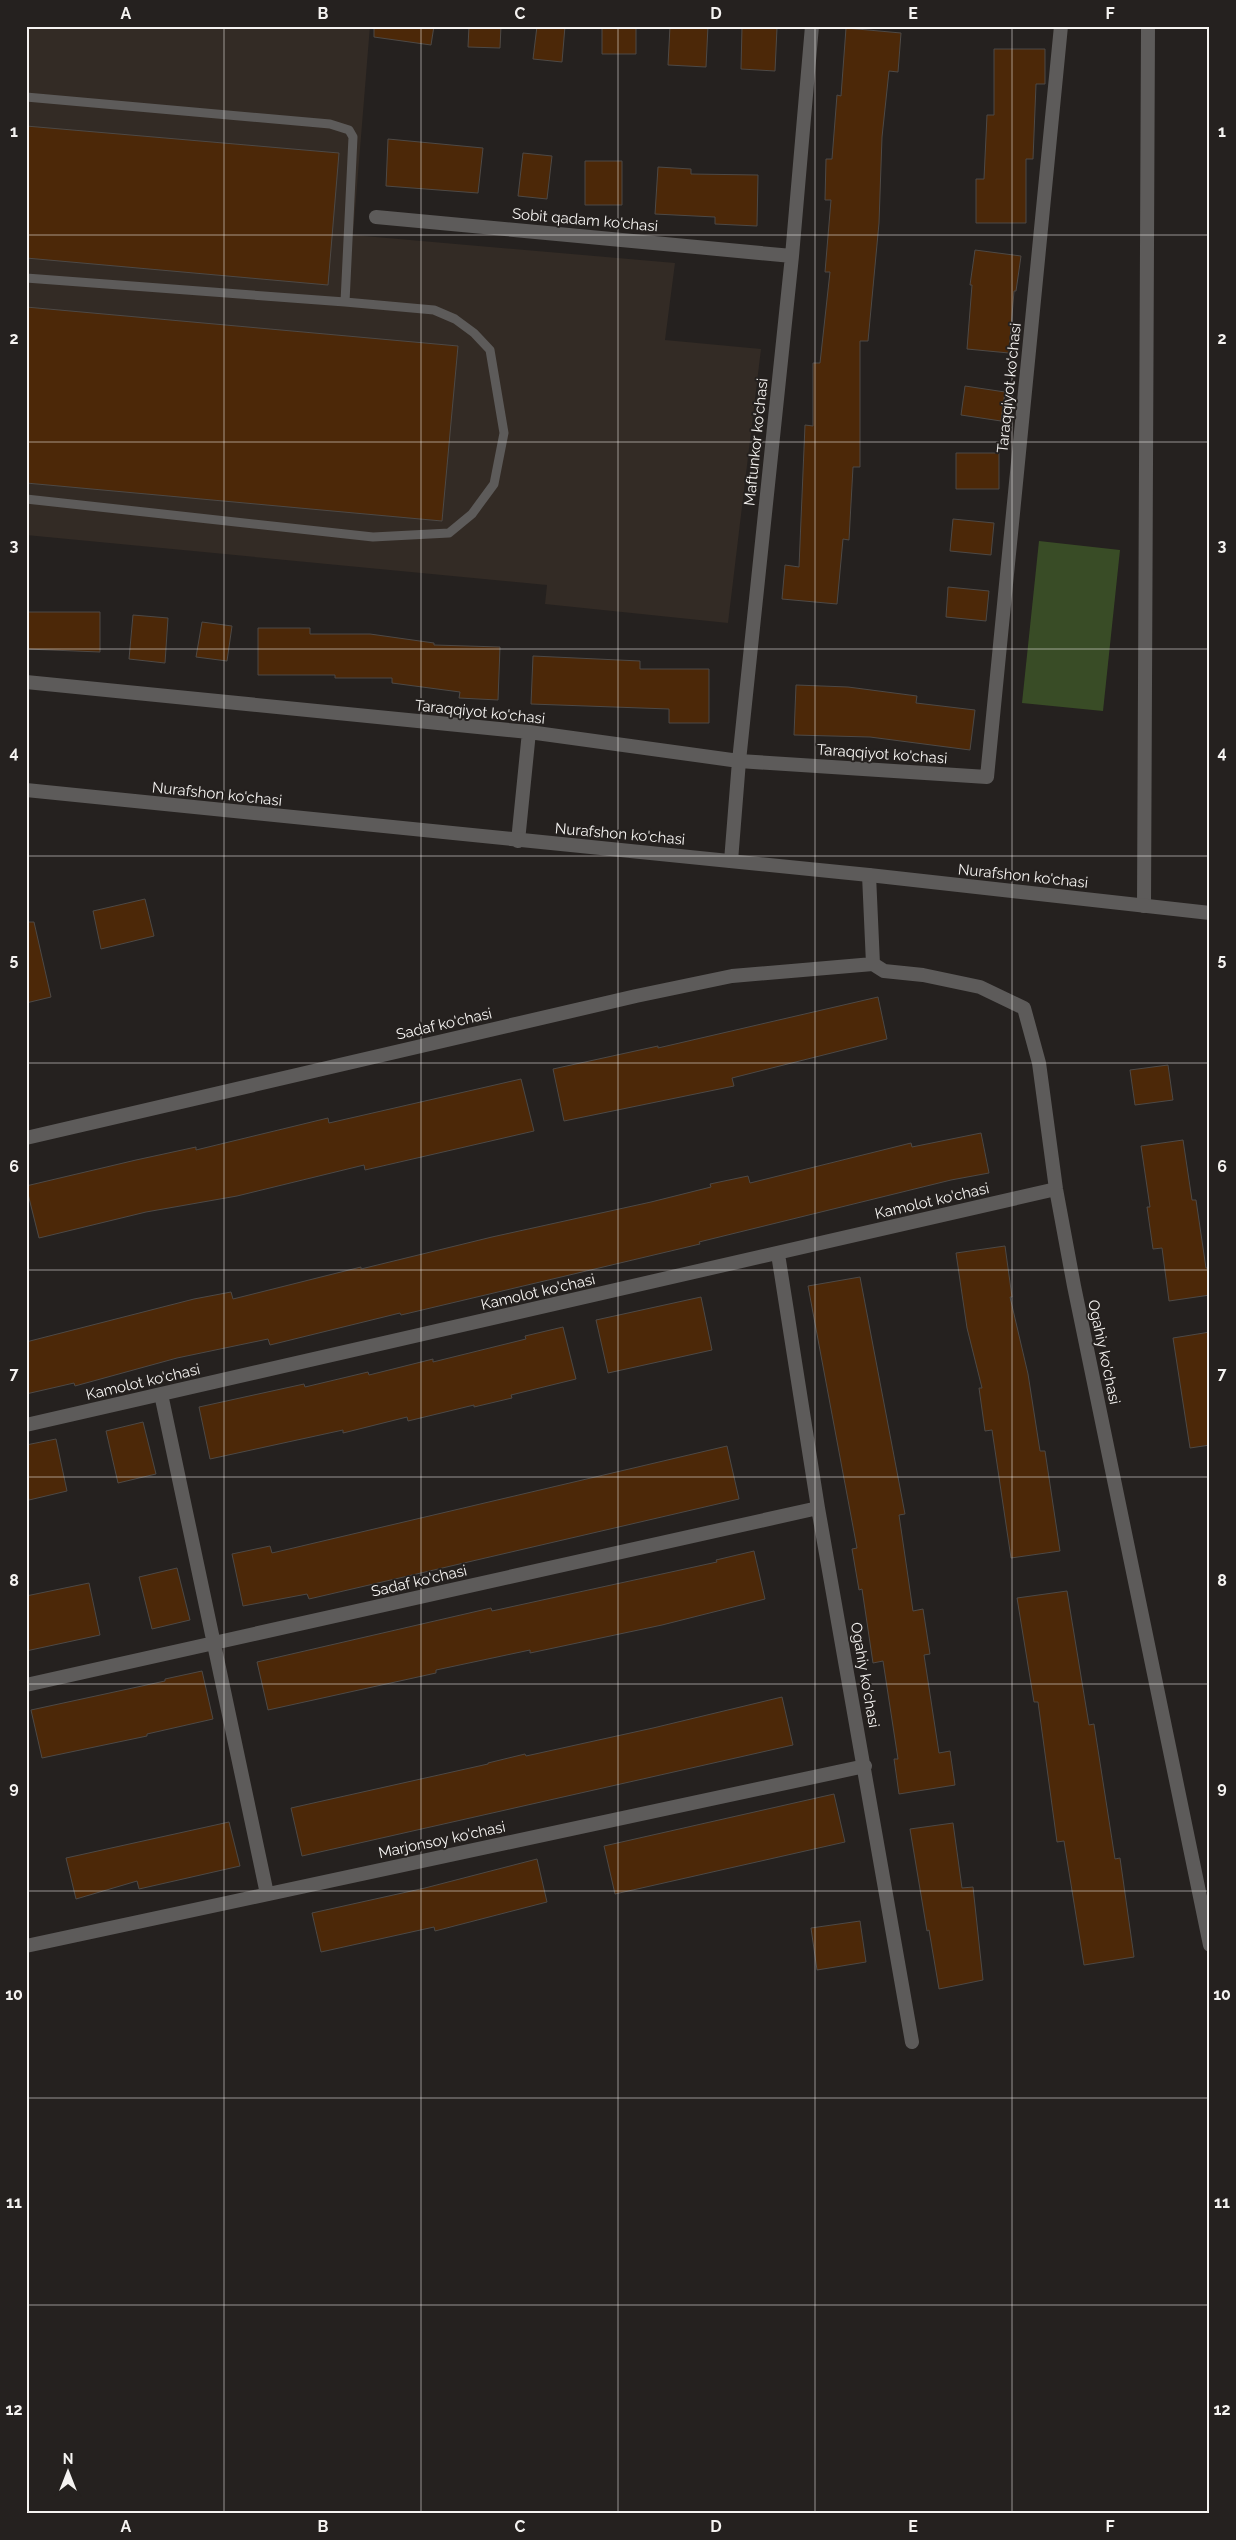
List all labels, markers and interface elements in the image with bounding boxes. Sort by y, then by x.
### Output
text: A [121,4,132,23]
text: B [318,4,329,23]
text: C [515,4,526,23]
text: D [710,4,722,23]
text: E [908,4,918,23]
text: F [1105,4,1115,23]
text: 1 [10,122,18,141]
text: 1 [1218,122,1226,141]
street label: Sobit qadam ko'chasi [511,205,659,235]
street label: Taraqqiyot ko'chasi [993,322,1025,454]
text: 2 [9,329,19,348]
text: 2 [1217,329,1227,348]
street label: Maftunkor ko'chasi [740,377,772,507]
text: 3 [10,536,19,555]
text: 3 [1218,536,1227,555]
street label: Taraqqiyot ko'chasi [414,696,546,728]
street label: Taraqqiyot ko'chasi [816,740,948,768]
text: 4 [9,743,19,762]
text: 4 [1217,743,1227,762]
street label: Nurafshon ko'chasi [151,778,283,810]
street label: Nurafshon ko'chasi [554,819,686,849]
street label: Nurafshon ko'chasi [957,860,1089,892]
text: 5 [10,950,19,969]
text: 5 [1218,950,1227,969]
street label: Sadaf ko'chasi [394,1004,494,1044]
text: 6 [9,1157,19,1176]
text: 6 [1217,1157,1227,1176]
street label: Kamolot ko'chasi [873,1179,991,1223]
street label: Kamolot ko'chasi [479,1270,597,1314]
street label: Ogahiy ko'chasi [1084,1298,1124,1406]
street label: Kamolot ko'chasi [84,1360,202,1404]
text: 7 [10,1364,19,1383]
text: 7 [1218,1364,1227,1383]
street label: Sadaf ko'chasi [369,1561,469,1601]
text: 8 [9,1571,19,1590]
text: 8 [1217,1571,1227,1590]
street label: Ogahiy ko'chasi [847,1621,883,1729]
text: 9 [9,1778,19,1797]
text: 9 [1217,1778,1227,1797]
street label: Marjonsoy ko'chasi [377,1818,507,1862]
text: 10 [5,1985,23,2004]
text: 10 [1213,1985,1231,2004]
text: 11 [6,2193,22,2212]
text: 11 [1214,2193,1230,2212]
text: 12 [6,2400,22,2419]
text: 12 [1214,2400,1230,2419]
north arrow [42,2448,92,2498]
text: N [63,2451,73,2467]
text: A [121,2517,132,2536]
text: B [318,2517,329,2536]
text: C [515,2517,526,2536]
text: D [710,2517,722,2536]
text: E [908,2517,918,2536]
text: F [1105,2517,1115,2536]

